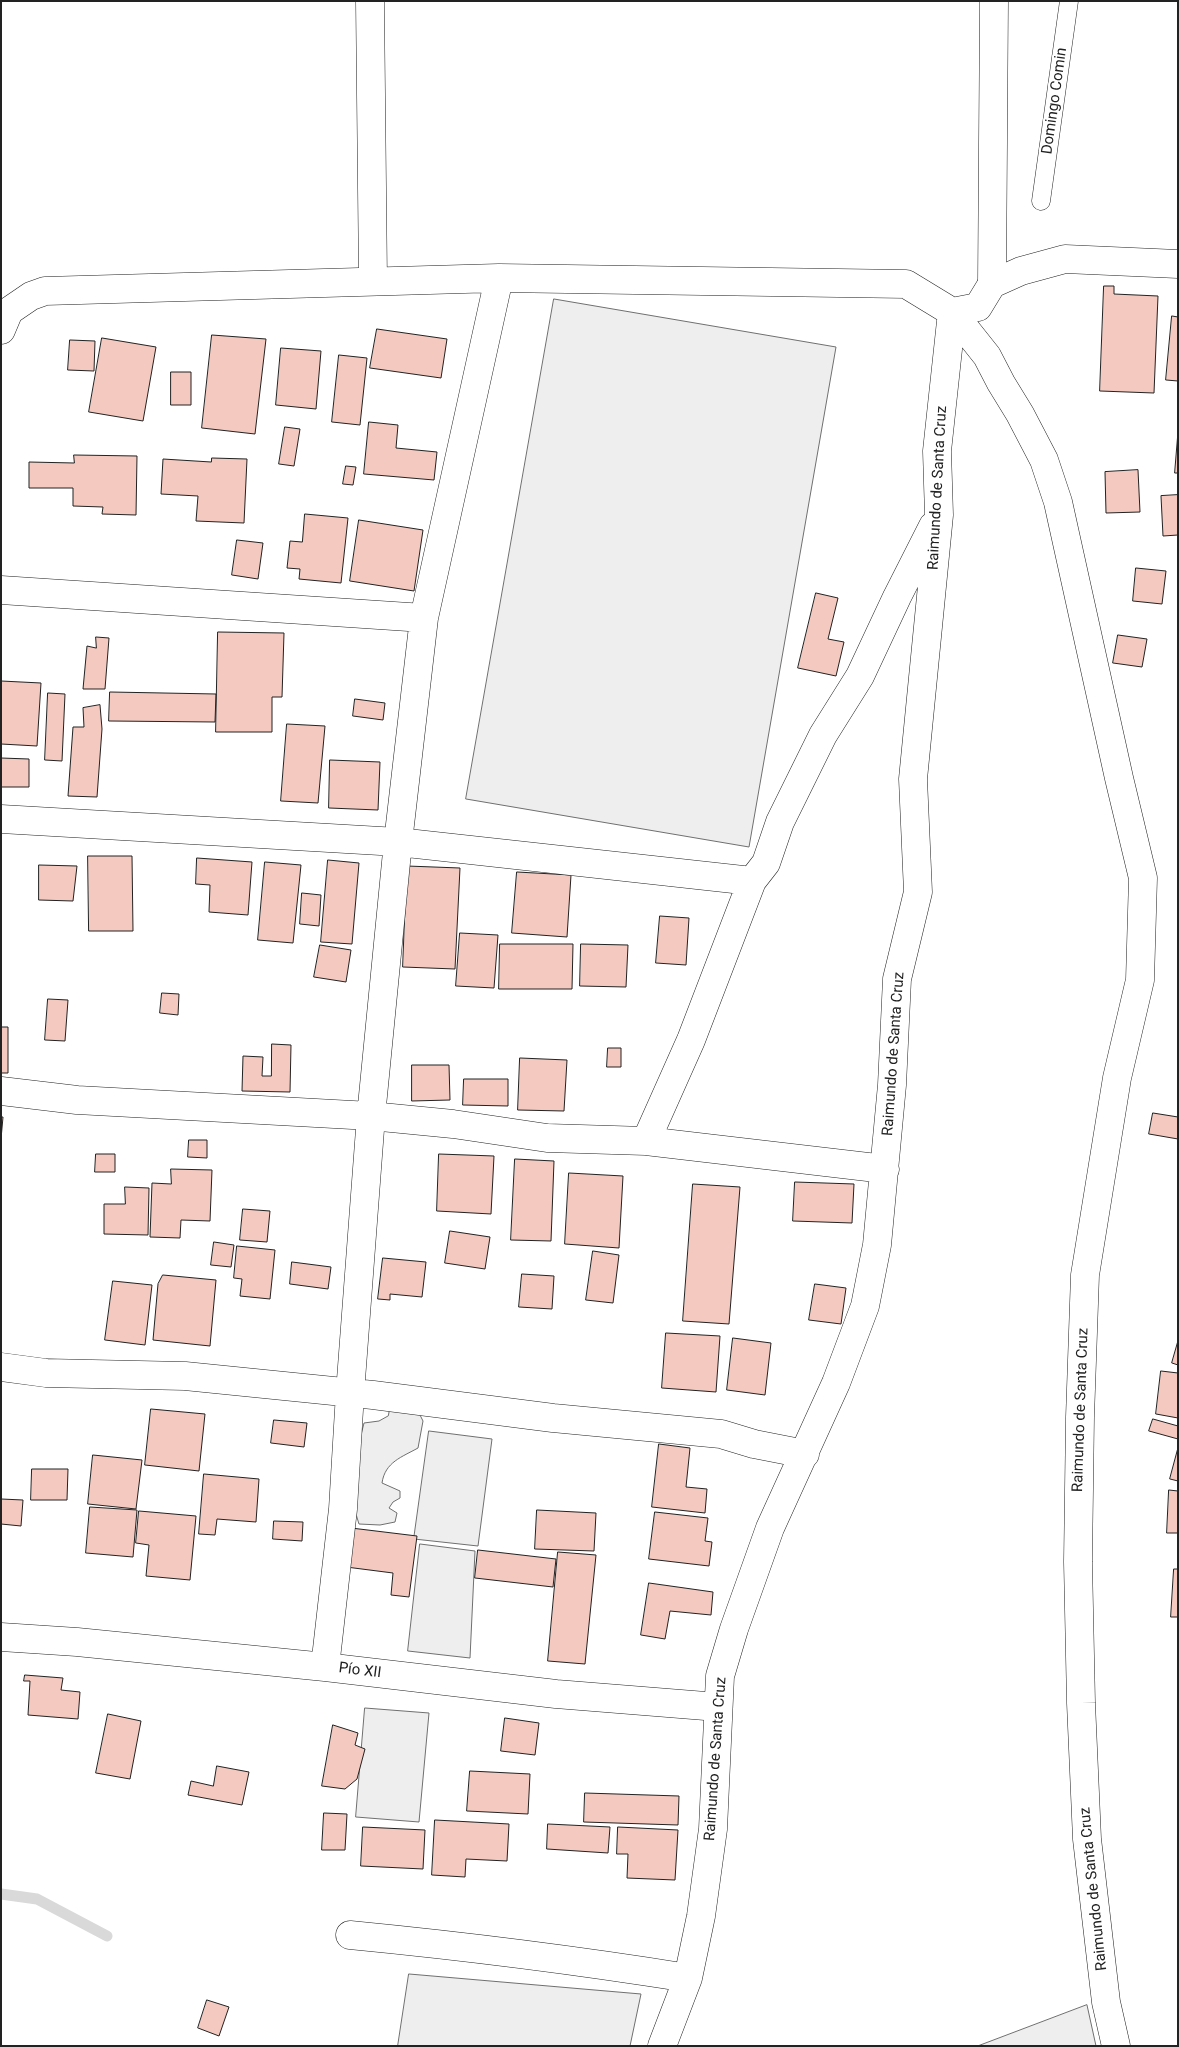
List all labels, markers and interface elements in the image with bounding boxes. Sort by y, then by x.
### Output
street label: Domingo Comin [1039,46,1071,156]
street label: Raimundo de Santa Cruz [925,405,951,571]
street label: Raimundo de Santa Cruz [879,971,909,1137]
street label: Raimundo de Santa Cruz [1069,1328,1093,1492]
street label: Pío XII [338,1659,382,1683]
street label: Raimundo de Santa Cruz [701,1676,731,1842]
street label: Raimundo de Santa Cruz [1076,1806,1112,1972]

